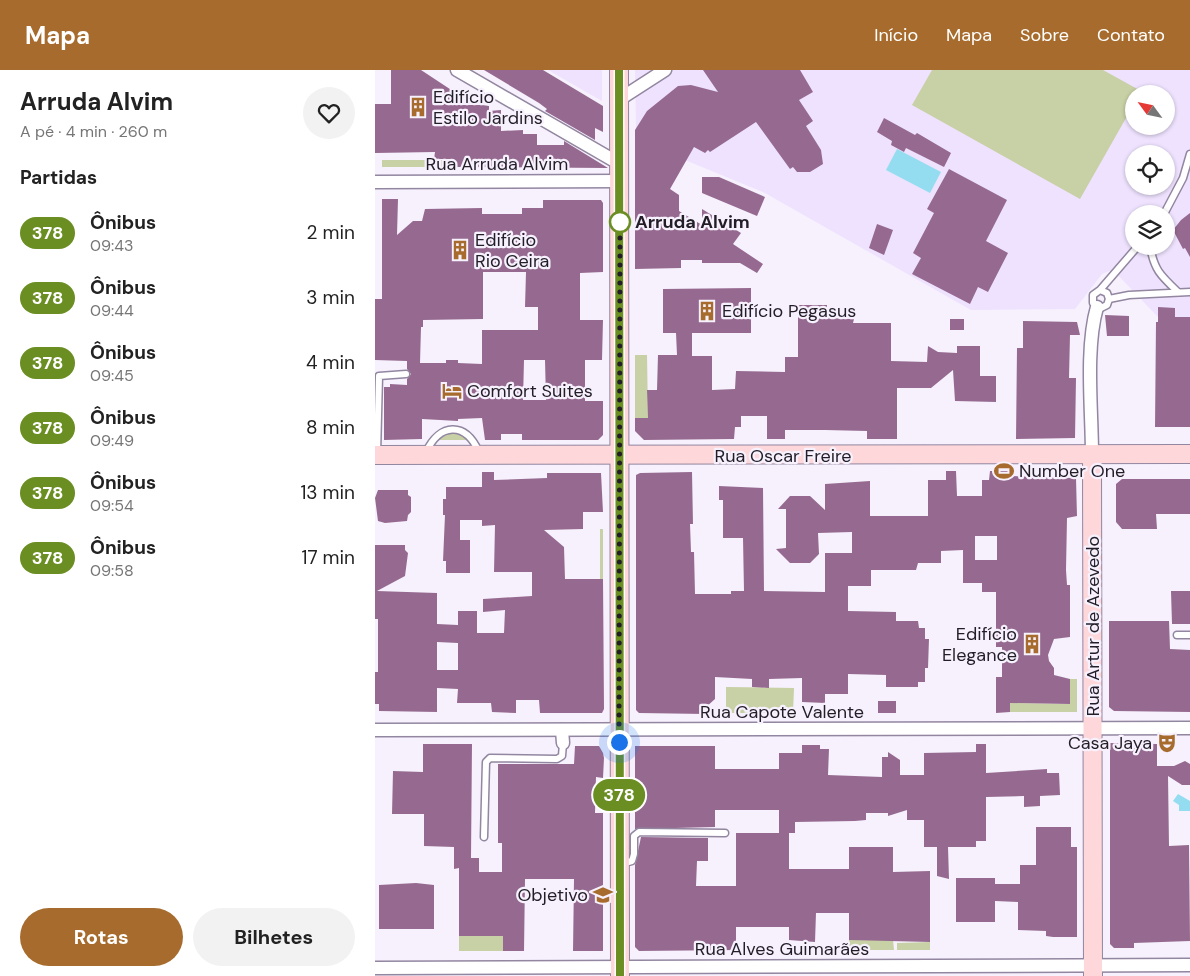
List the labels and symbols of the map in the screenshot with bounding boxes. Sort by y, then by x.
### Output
place label: Edifício Estilo Jardins [433,85,543,130]
north arrow [1125,85,1175,135]
building icon: Edifício Estilo Jardins [407,96,429,118]
street label: Rua Arruda Alvim [426,152,568,176]
place label: Arruda Alvim [635,210,750,234]
marker: Arruda Alvim [609,211,631,233]
place label: Edifício Rio Ceira [475,228,549,273]
building icon: Edifício Rio Ceira [449,239,471,261]
place label: Edifício Pegasus [722,299,856,323]
building icon: Edifício Pegasus [696,300,718,322]
place label: Comfort Suites [467,379,593,403]
hotel icon: Comfort Suites [441,380,463,402]
street label: Rua Oscar Freire [714,444,852,468]
place label: Number One [1019,459,1125,483]
sports icon: Number One [993,460,1015,482]
street label: Rua Artur de Azevedo [1081,536,1105,716]
place label: Edifício Elegance [942,622,1017,667]
building icon: Edifício Elegance [1021,633,1043,655]
street label: Rua Capote Valente [700,700,864,724]
your location [607,730,632,755]
place label: Casa Jaya [1068,731,1152,755]
theatre icon: Casa Jaya [1156,732,1178,754]
line badge: 378 [590,779,648,811]
place label: Objetivo [517,883,588,907]
school or university icon: Objetivo [592,884,614,906]
street label: Rua Alves Guimarães [695,937,869,961]

